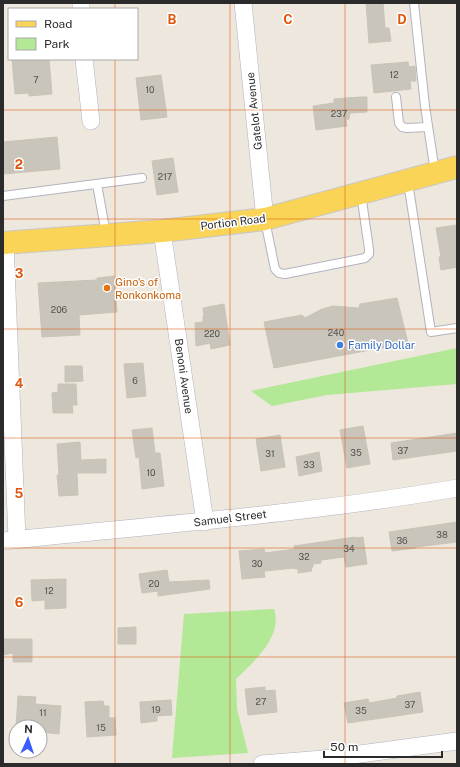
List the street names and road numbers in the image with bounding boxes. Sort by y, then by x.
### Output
street label: Gatelot Avenue [244,72,264,150]
street label: Portion Road [200,212,266,232]
street label: Benoni Avenue [173,338,195,414]
street label: Samuel Street [193,508,267,528]

